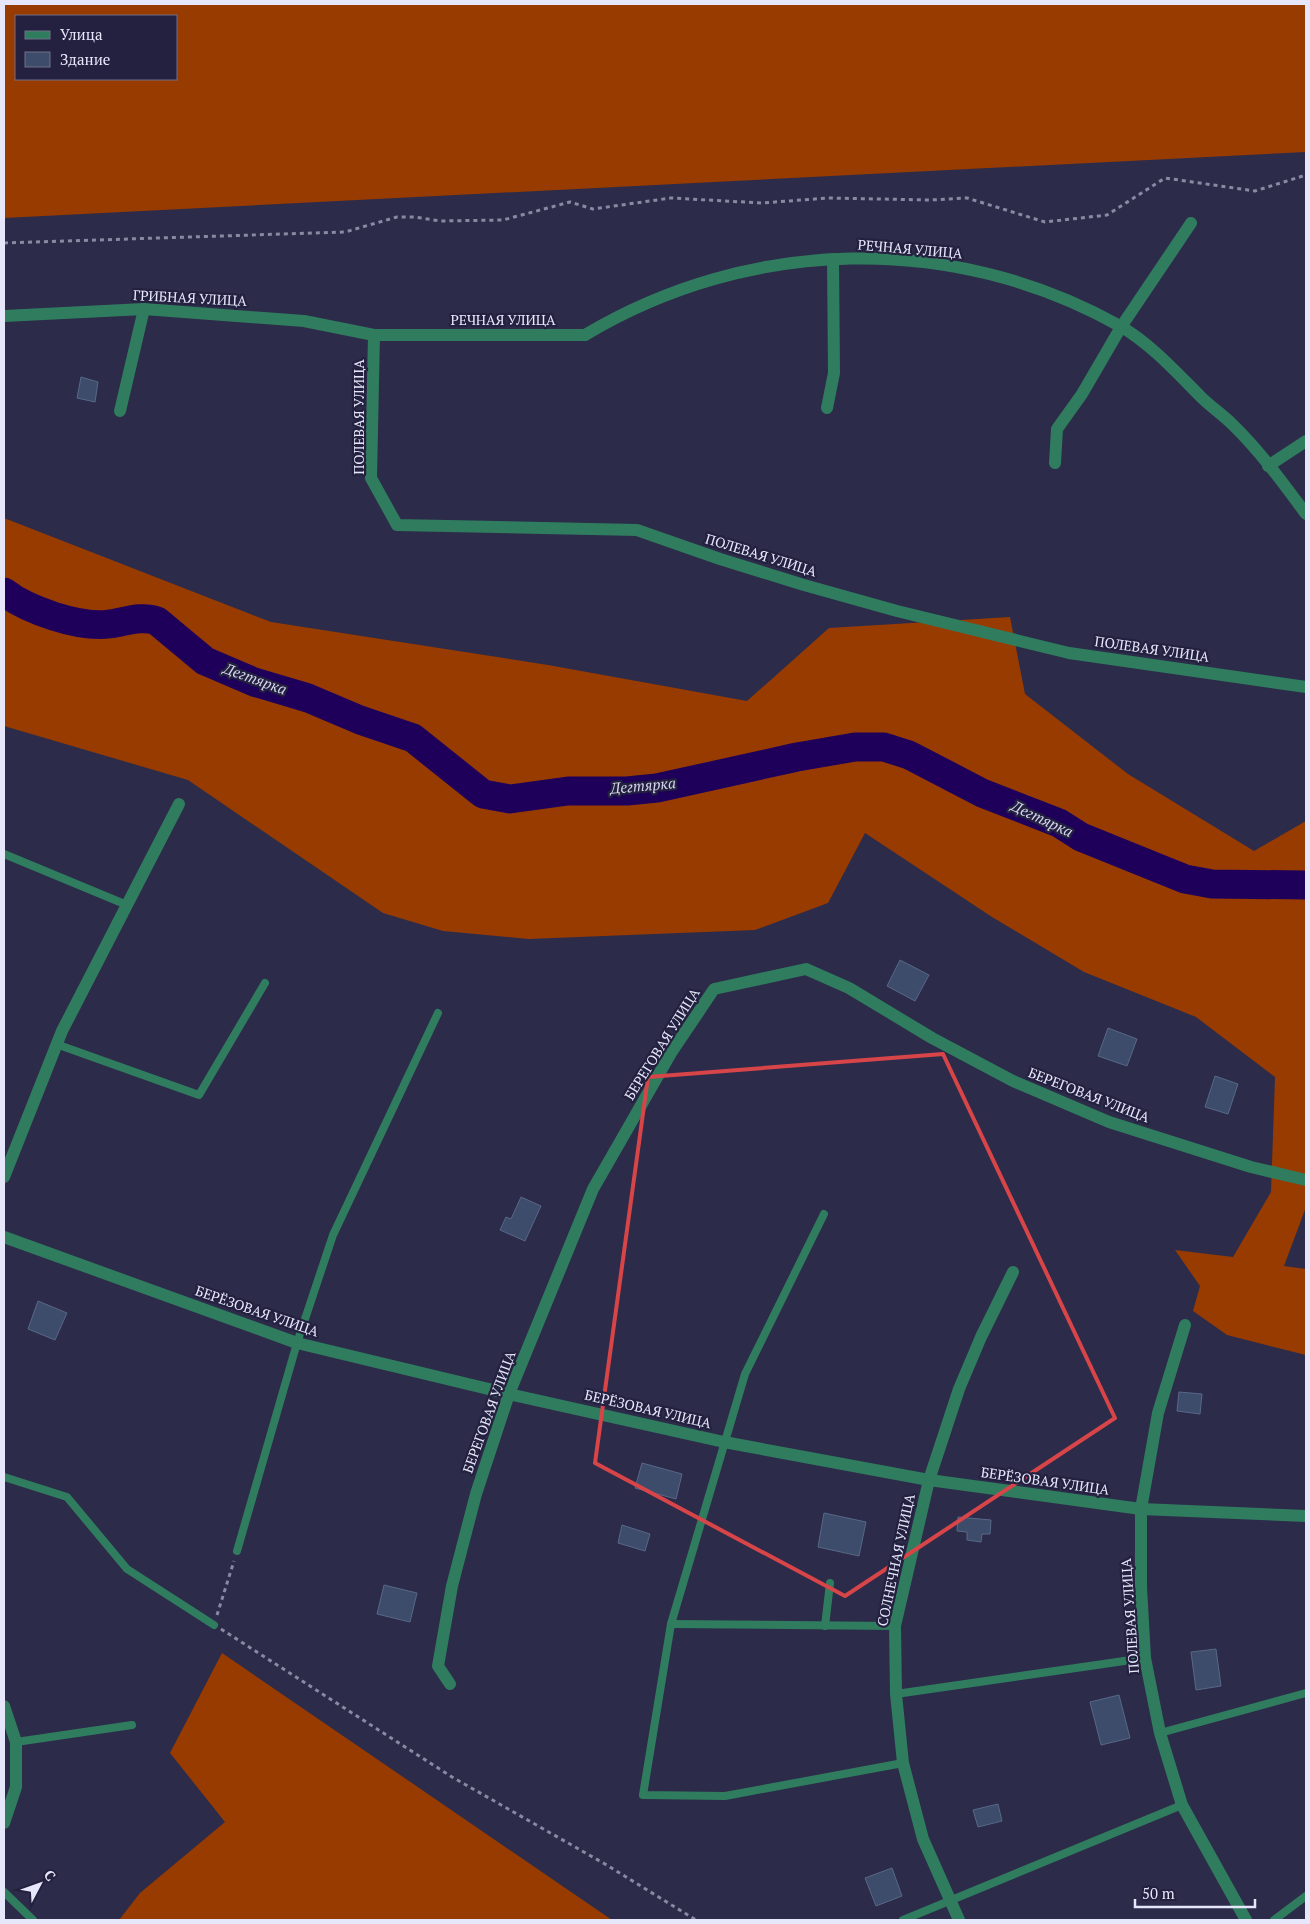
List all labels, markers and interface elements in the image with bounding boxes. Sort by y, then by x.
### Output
legend [15,15,178,80]
text: Улица [60,24,103,44]
text: Здание [60,49,110,69]
street label: РЕЧНАЯ УЛИЦА [857,234,964,263]
street label: ГРИБНАЯ УЛИЦА [133,285,248,310]
street label: РЕЧНАЯ УЛИЦА [450,310,556,329]
street label: ПОЛЕВАЯ УЛИЦА [349,359,368,475]
street label: ПОЛЕВАЯ УЛИЦА [703,529,820,581]
street label: ПОЛЕВАЯ УЛИЦА [1094,631,1211,666]
water label: Дегтярка [220,657,290,699]
water label: Дегтярка [608,772,677,798]
water label: Дегтярка [1007,795,1077,841]
street label: БЕРЕГОВАЯ УЛИЦА [619,984,704,1103]
street label: БЕРЕГОВАЯ УЛИЦА [1026,1063,1153,1127]
street label: БЕРЁЗОВАЯ УЛИЦА [193,1280,322,1341]
street label: БЕРЕГОВАЯ УЛИЦА [458,1348,520,1476]
street label: БЕРЁЗОВАЯ УЛИЦА [583,1385,714,1432]
street label: БЕРЁЗОВАЯ УЛИЦА [980,1462,1111,1499]
street label: СОЛНЕЧНАЯ УЛИЦА [872,1492,919,1628]
street label: ПОЛЕВАЯ УЛИЦА [1116,1557,1143,1674]
north arrow [15,1859,65,1909]
text: С [40,1865,60,1885]
scale bar [1135,1876,1255,1908]
text: 50 m [1142,1883,1175,1903]

